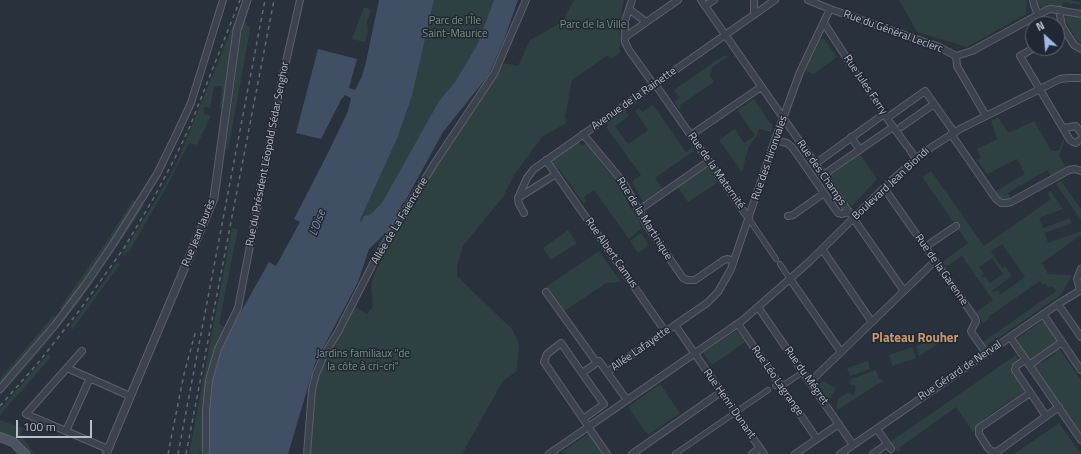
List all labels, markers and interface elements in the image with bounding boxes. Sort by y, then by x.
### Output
street label: Rue du Général Leclerc [841,8,945,56]
park label: Parc de l'Île Saint-Maurice [422,14,488,40]
north arrow [1025,16,1065,56]
text: N [1033,17,1047,35]
park label: Parc de la Ville [560,18,626,32]
street label: Rue Jules Ferry [840,53,890,117]
street label: Rue du Président Léopold Sédar Senghor [244,60,292,248]
street label: Avenue de la Rainette [589,65,679,133]
street label: Rue des Hironvales [749,114,791,202]
street label: Rue de la Maternité [685,130,747,212]
street label: Rue des Champs [794,138,848,208]
street label: Boulevard Jean Biondi [850,145,932,223]
street label: Allée de La Faïencerie [369,175,431,267]
street label: Rue de la Martinique [613,175,675,263]
street label: Rue Jean Jaurès [179,197,219,269]
water label: L'Oise [306,208,330,238]
street label: Rue Albert Camus [582,215,640,291]
street label: Rue de la Garenne [912,232,970,308]
street label: Allée Lafayette [609,324,673,374]
district label: Plateau Rouher [872,331,958,347]
street label: Rue Gérard de Nerval [916,338,1004,404]
street label: Rue Léo Lagrange [748,343,806,419]
street label: Rue du Mégret [781,344,831,408]
park label: Jardins familiaux "de la côte à cri-cri" [316,347,410,373]
street label: Rue Henri Dunant [700,367,758,441]
scale bar [18,412,94,438]
text: 100 m [23,417,56,436]

